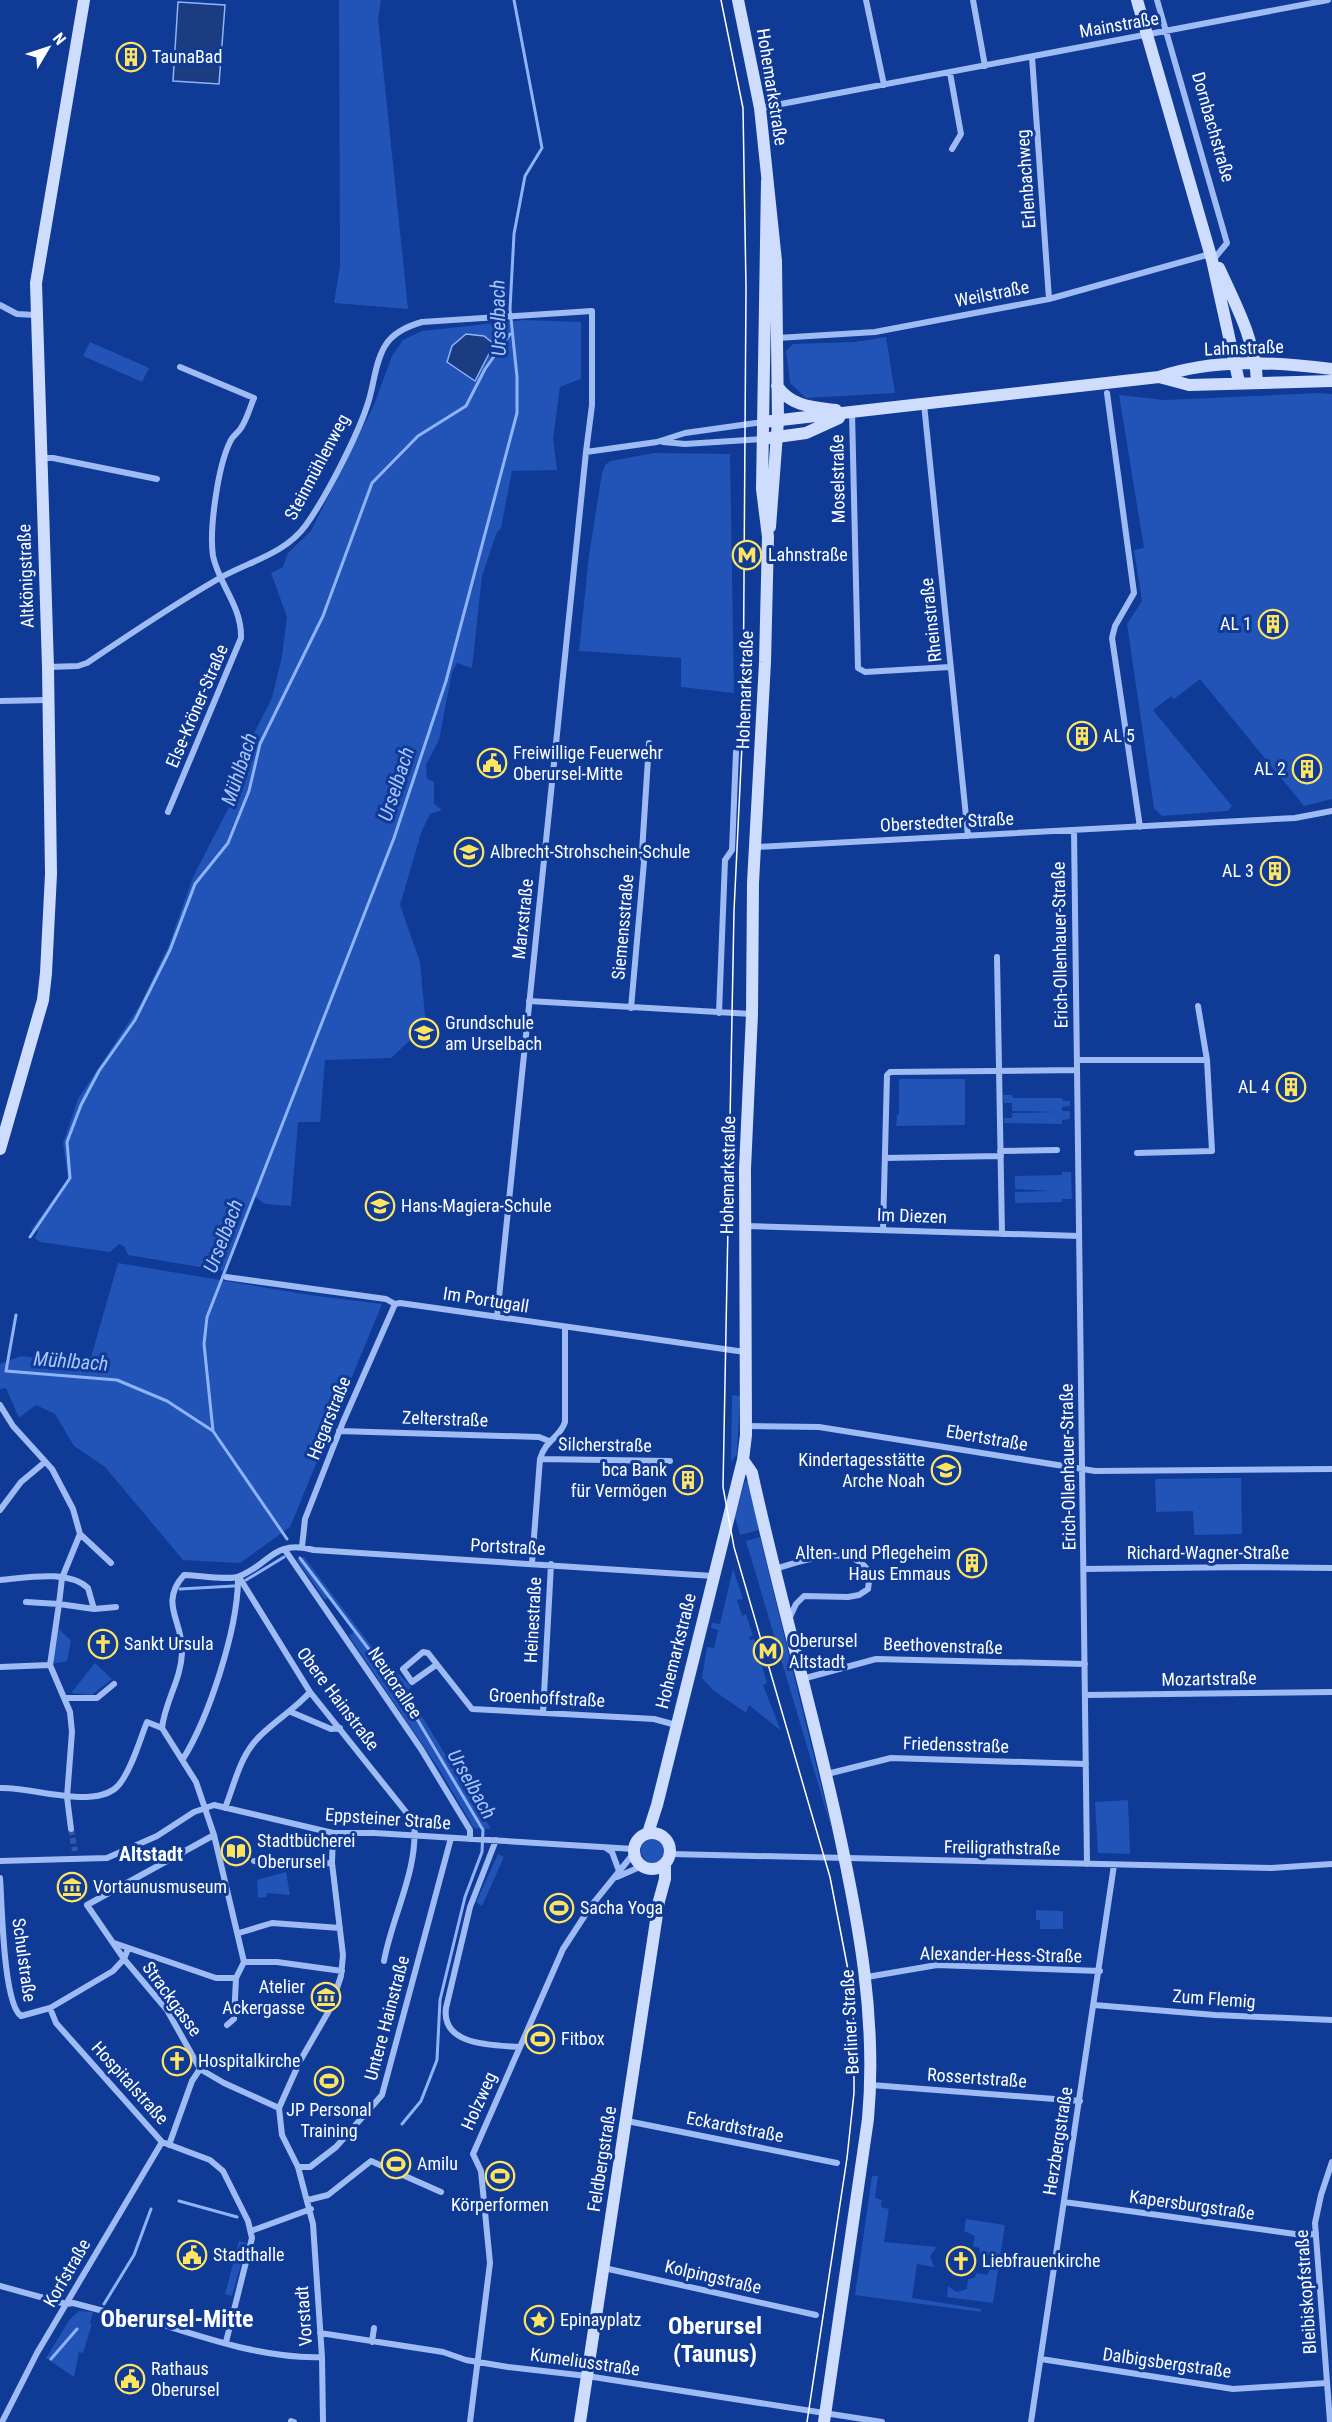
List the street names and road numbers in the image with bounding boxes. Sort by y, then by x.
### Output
street label: Mainstraße [1078,7,1160,42]
street label: Hohemarkstraße [753,27,792,147]
street label: Dornbachstraße [1188,70,1239,184]
street label: Erlenbachweg [1012,129,1039,229]
street label: Weilstraße [953,276,1031,311]
street label: Lahnstraße [1204,336,1284,359]
street label: Steinmühlenweg [280,410,353,523]
street label: Moselstraße [826,435,849,523]
street label: Altkönigstraße [13,524,38,628]
street label: Rheinstraße [916,577,945,663]
street label: Hohemarkstraße [732,631,757,749]
street label: Else-Kröner-Straße [161,641,232,771]
street label: Oberstedter Straße [879,808,1015,835]
street label: Erich-Ollenhauer-Straße [1048,861,1071,1029]
street label: Siemensstraße [607,873,638,981]
street label: Marxstraße [508,878,537,960]
street label: Hohemarkstraße [716,1116,739,1234]
street label: Im Diezen [877,1204,947,1227]
street label: Im Portugall [442,1282,531,1317]
street label: Hegarstraße [302,1373,355,1462]
street label: Erich-Ollenhauer-Straße [1056,1383,1079,1551]
street label: Zelterstraße [402,1407,488,1430]
street label: Ebertstraße [945,1420,1030,1455]
street label: Silcherstraße [558,1433,652,1456]
street label: Portstraße [470,1534,546,1559]
street label: Richard-Wagner-Straße [1127,1542,1289,1563]
street label: Heinestraße [520,1576,545,1663]
street label: Hohemarkstraße [651,1591,700,1711]
street label: Beethovenstraße [883,1633,1003,1658]
street label: Obere Hainstraße [293,1643,384,1754]
street label: Neutorallee [364,1643,427,1722]
street label: Mozartstraße [1161,1667,1257,1690]
street label: Groenhoffstraße [488,1684,606,1711]
street label: Friedensstraße [903,1732,1009,1757]
street label: Eppsteiner Straße [325,1804,452,1833]
street label: Freiligrathstraße [944,1836,1060,1859]
street label: Schulstraße [8,1917,41,2003]
street label: Alexander-Hess-Straße [920,1943,1082,1966]
street label: Untere Hainstraße [360,1953,413,2083]
street label: Strackgasse [138,1957,206,2040]
street label: Berliner Straße [836,1969,863,2075]
street label: Zum Flemig [1172,1985,1256,2012]
street label: Hospitalstraße [88,2037,173,2129]
street label: Rossertstraße [927,2064,1028,2091]
street label: Holzweg [456,2069,501,2133]
street label: Herzbergstraße [1039,2085,1076,2197]
street label: Feldbergstraße [583,2105,620,2213]
street label: Eckardtstraße [685,2107,785,2146]
street label: Kapersburgstraße [1128,2185,1256,2224]
street label: Bleibiskopfstraße [1291,2229,1320,2355]
street label: Korfstraße [39,2235,94,2311]
street label: Kolpingstraße [663,2255,763,2298]
street label: Vorstadt [291,2285,316,2347]
street label: Kumeliusstraße [529,2343,641,2380]
street label: Dalbigsbergstraße [1101,2343,1233,2382]

